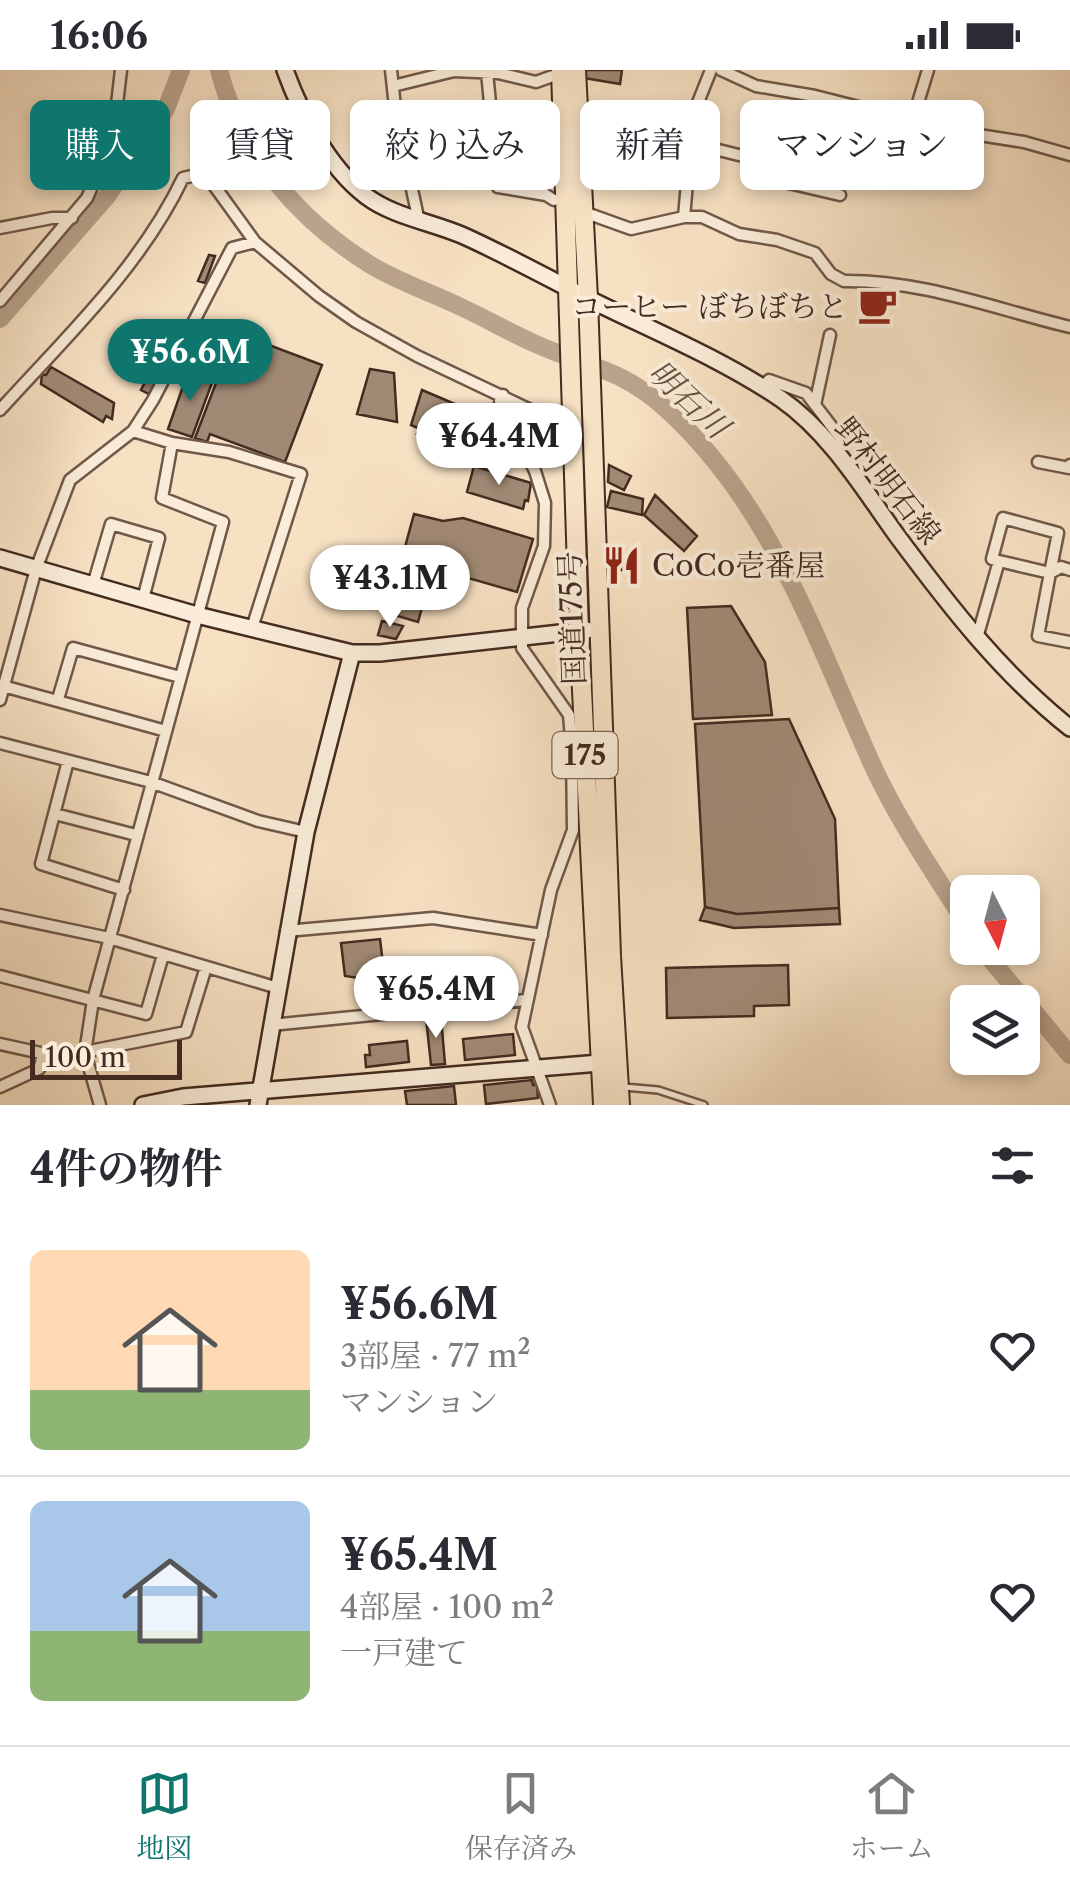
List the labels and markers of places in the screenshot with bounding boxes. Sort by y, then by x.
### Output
cafe icon: コーヒー ぼちぼちと [857,285,899,327]
place label: コーヒー ぼちぼちと [571,288,848,325]
pin: ¥56.6M [109,319,271,404]
pin: ¥64.4M [418,403,580,488]
restaurant icon: CoCo壱番屋 [601,544,643,586]
pin: ¥43.1M [309,545,471,630]
place label: CoCo壱番屋 [652,547,825,584]
pin: ¥65.4M [355,956,517,1041]

